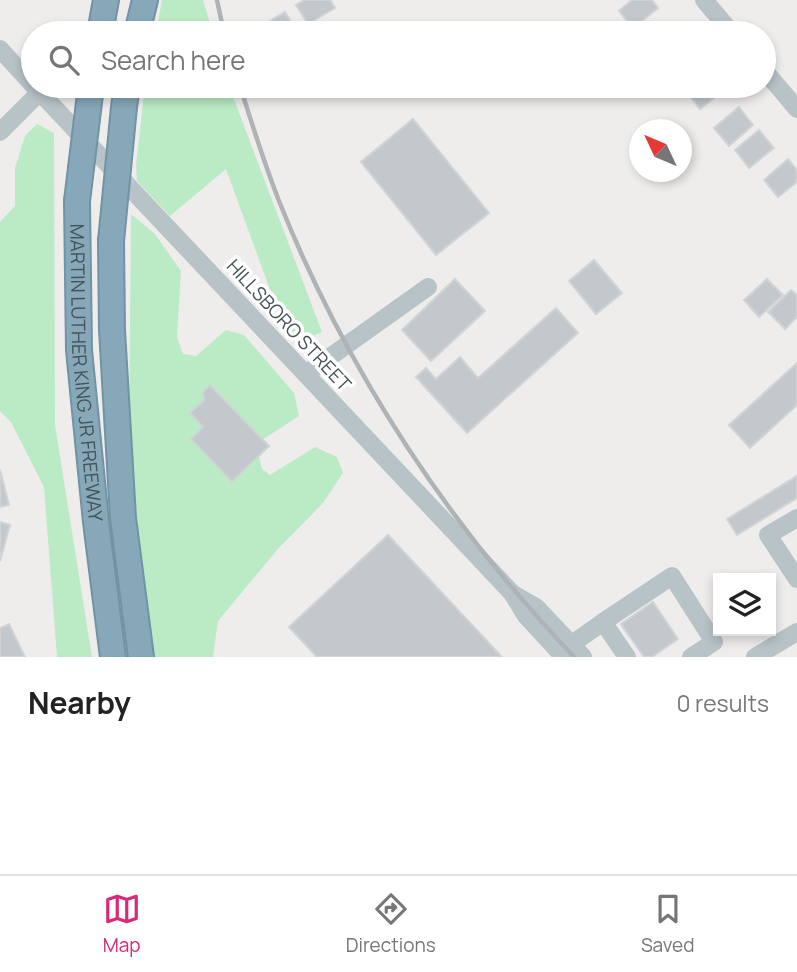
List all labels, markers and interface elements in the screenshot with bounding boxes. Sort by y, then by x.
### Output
search box [21,21,776,98]
icon: search [45,41,83,79]
text: Search here [101,42,246,78]
north arrow [629,119,692,182]
street label: MARTIN LUTHER KING JR FREEWAY [64,224,109,523]
street label: HILLSBORO STREET [221,253,357,397]
map controls [713,573,776,636]
button: layers [713,573,776,636]
text: Nearby [28,682,131,723]
text: 0 results [676,687,769,719]
tab: Map [103,890,141,958]
tab: Directions [346,890,436,958]
tab: Saved [641,890,694,958]

